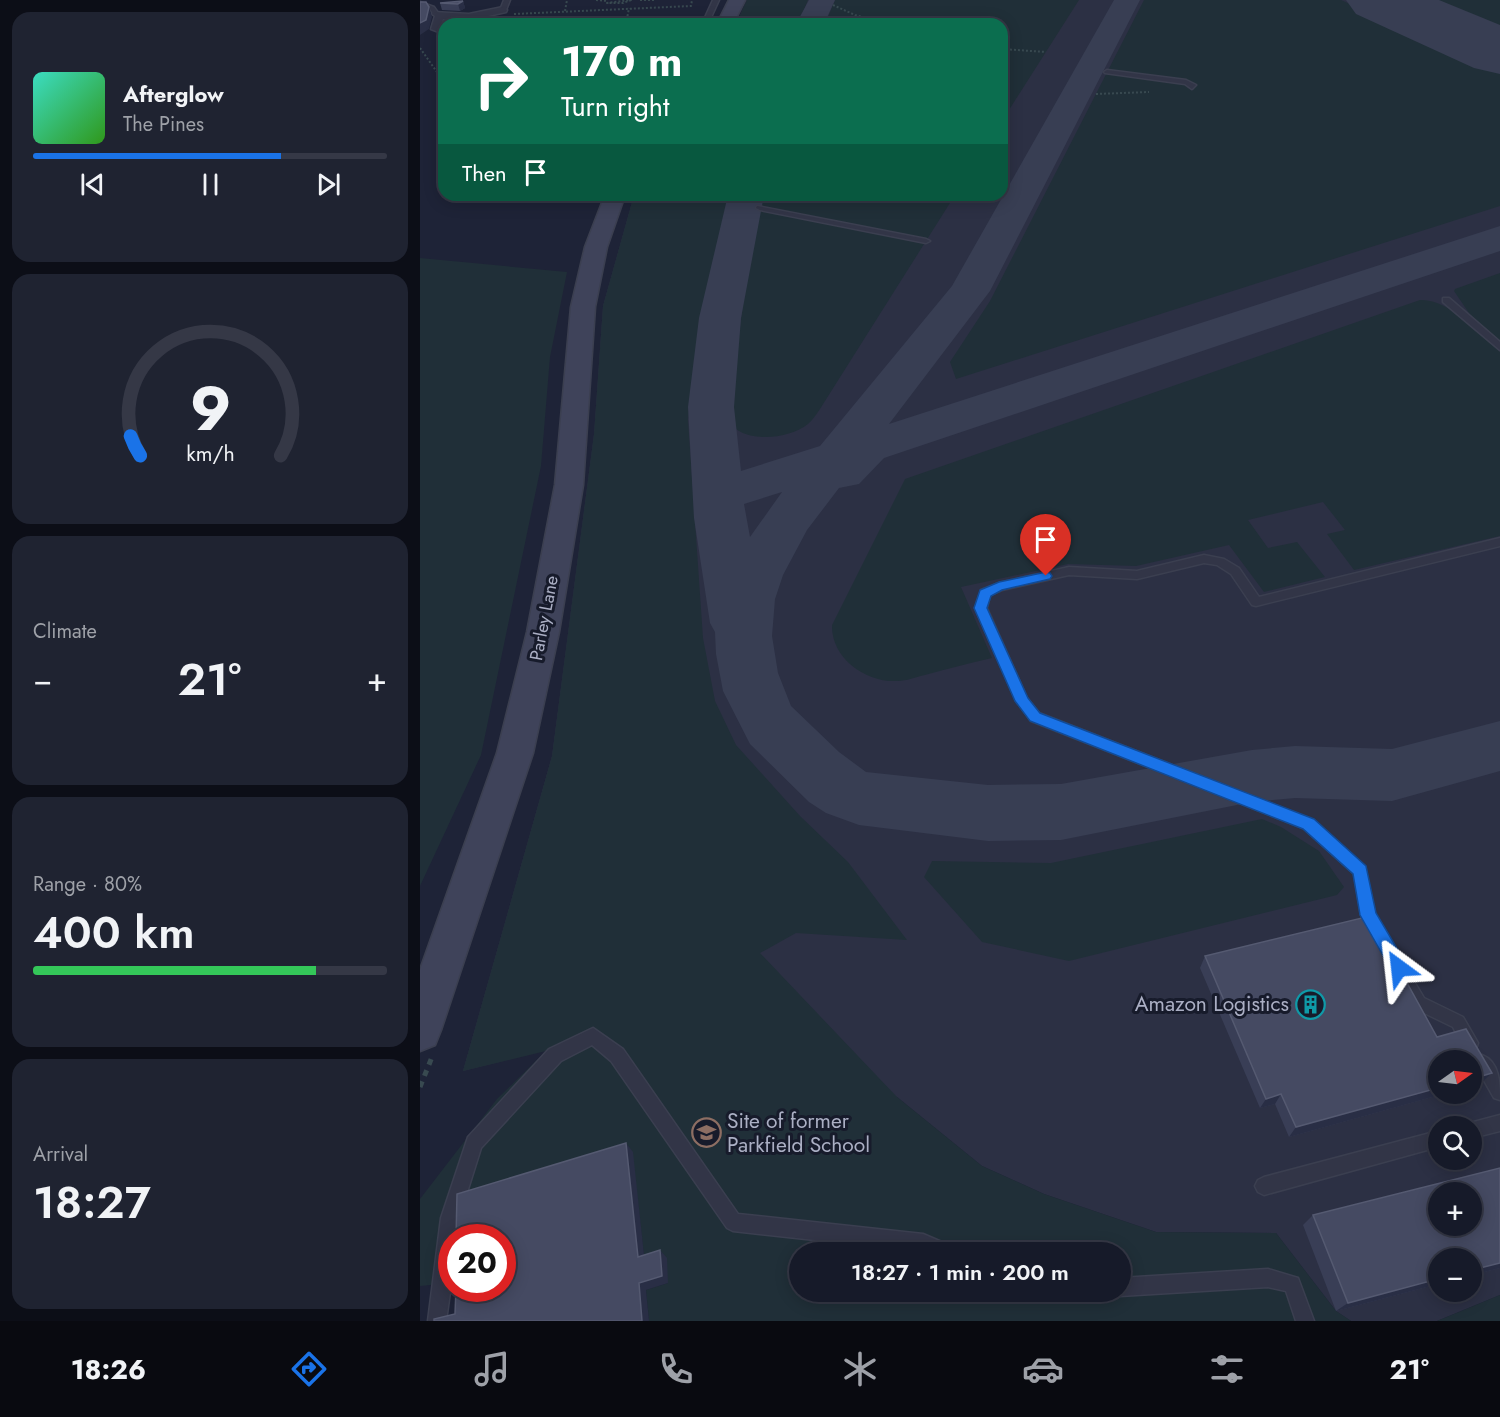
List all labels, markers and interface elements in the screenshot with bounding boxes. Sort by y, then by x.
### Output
text: 170 m [561,31,683,92]
icon: right [462,42,540,120]
text: Afterglow [123,78,224,110]
text: Turn right [561,87,669,126]
text: The Pines [123,110,204,139]
icon: arrive [519,156,552,189]
text: Then [462,157,507,189]
icon: previous [76,168,109,201]
icon: pause [194,168,227,201]
icon: next [312,168,345,201]
text: 9 [189,363,231,453]
text: km/h [186,438,234,469]
pin [1020,514,1071,576]
icon: arrive [1029,523,1062,556]
street label: Parley Lane [523,573,565,663]
text: Climate [33,617,97,646]
text: 21° [178,647,241,712]
text: − [33,656,52,703]
text: + [367,656,387,703]
text: Range · 80% [33,870,142,899]
text: 400 km [33,900,195,965]
position arrow [1367,936,1431,1000]
building icon: Amazon Logistics [1294,988,1326,1020]
place label: Amazon Logistics [1135,989,1289,1019]
north arrow [1428,1050,1482,1104]
map controls [1428,1050,1482,1302]
place label: Site of former Parkfield School [727,1106,870,1160]
button: search [1428,1116,1482,1170]
school or university icon: Site of former Parkfield School [690,1117,722,1149]
text: Arrival [33,1140,88,1169]
text: 18:27 [33,1170,151,1235]
button: + [1428,1182,1482,1236]
speed limit sign: 20 [438,1224,516,1302]
button: − [1428,1248,1482,1302]
text: 18:27 · 1 min · 200 m [851,1256,1069,1288]
icon: directions [288,1348,330,1390]
icon: music [471,1348,513,1390]
icon: phone [655,1348,697,1390]
icon: climate [839,1348,881,1390]
icon: car [1022,1348,1064,1390]
icon: filters [1206,1348,1248,1390]
text: 18:26 [71,1350,146,1389]
text: 21° [1390,1350,1429,1389]

